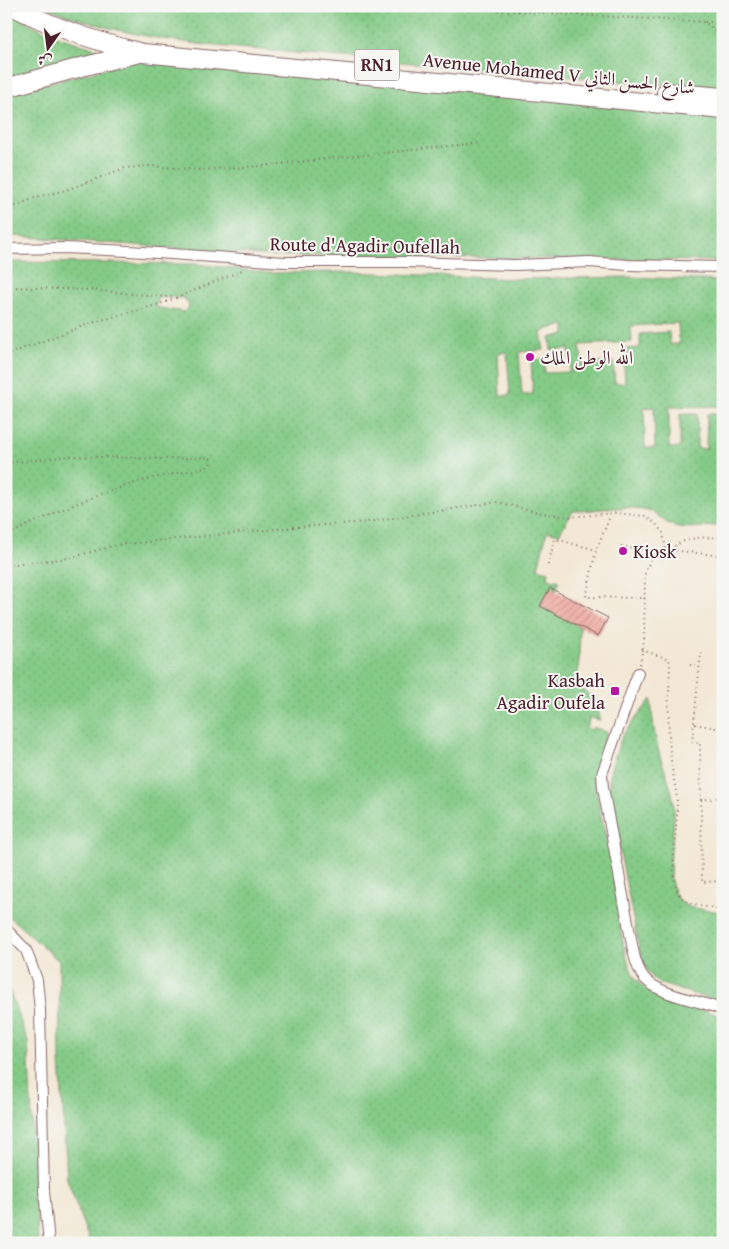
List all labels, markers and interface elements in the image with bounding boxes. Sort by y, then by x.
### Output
north arrow [22,22,72,72]
street label: Avenue Mohamed V شارع الحسن الثاني [421,45,696,103]
text: ش [36,49,54,72]
road number: RN1 [354,50,400,80]
street label: Route d'Agadir Oufellah [270,229,461,261]
place label: الله الوطن الملك [540,343,633,371]
marker: الله الوطن الملك [524,351,536,363]
place label: Kiosk [633,537,677,565]
marker: Kiosk [617,545,629,557]
place label: Kasbah Agadir Oufela [496,666,605,716]
marker: Kasbah Agadir Oufela [609,685,621,697]

